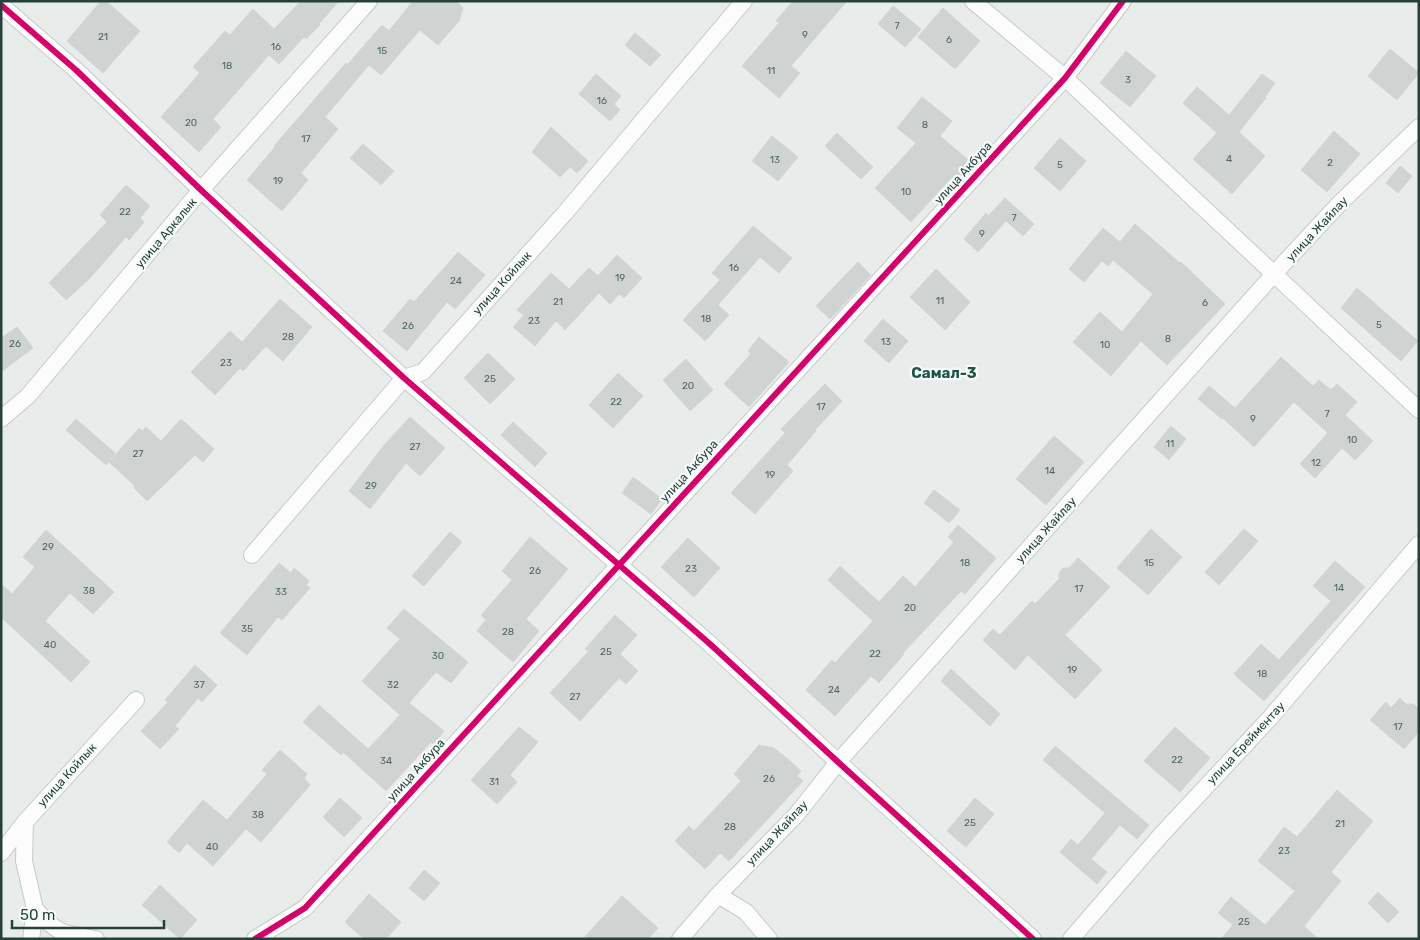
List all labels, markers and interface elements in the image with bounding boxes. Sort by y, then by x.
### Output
house number: 7 [894,20,900,32]
house number: 9 [802,29,808,41]
house number: 21 [98,31,108,43]
house number: 6 [946,34,952,46]
house number: 16 [271,41,281,53]
house number: 15 [377,45,387,57]
house number: 18 [222,60,232,72]
house number: 11 [767,65,775,77]
house number: 3 [1125,74,1131,86]
house number: 16 [597,95,607,107]
house number: 20 [185,117,197,129]
house number: 8 [922,119,928,131]
house number: 17 [301,133,311,145]
street label: улица Акбура [931,139,995,207]
house number: 4 [1226,153,1232,165]
house number: 13 [770,154,780,166]
house number: 2 [1327,157,1333,169]
house number: 5 [1057,159,1063,171]
house number: 19 [273,175,283,187]
house number: 10 [901,186,911,198]
street label: улица Жайлау [1283,193,1351,264]
street label: улица Аркалык [132,195,200,271]
house number: 22 [119,206,131,218]
house number: 7 [1011,212,1017,224]
house number: 9 [979,228,985,240]
street label: улица Койлык [470,248,535,318]
house number: 16 [729,262,739,274]
house number: 19 [615,272,625,284]
house number: 24 [450,275,462,287]
house number: 11 [936,295,944,307]
house number: 21 [553,296,563,308]
house number: 6 [1202,297,1208,309]
house number: 18 [701,313,711,325]
house number: 23 [528,315,540,327]
house number: 5 [1376,319,1382,331]
house number: 26 [402,320,414,332]
house number: 28 [282,331,294,343]
house number: 8 [1165,333,1171,345]
house number: 13 [881,336,891,348]
house number: 26 [9,338,21,350]
house number: 10 [1100,339,1110,351]
house number: 23 [220,357,232,369]
district label: Самал-3 [911,364,977,382]
house number: 25 [484,373,496,385]
house number: 20 [682,380,694,392]
house number: 22 [610,396,622,408]
house number: 17 [816,401,826,413]
house number: 7 [1324,408,1330,420]
house number: 9 [1250,413,1256,425]
house number: 10 [1347,434,1357,446]
street label: улица Акбура [657,437,721,505]
house number: 11 [1166,438,1174,450]
house number: 27 [410,441,421,453]
house number: 27 [133,448,144,460]
house number: 12 [1311,457,1321,469]
house number: 14 [1045,465,1055,477]
house number: 19 [765,469,775,481]
house number: 29 [365,480,377,492]
street label: улица Жайлау [1013,494,1079,566]
house number: 29 [42,541,54,553]
house number: 18 [960,557,970,569]
house number: 15 [1144,557,1154,569]
house number: 23 [685,563,697,575]
house number: 26 [529,565,541,577]
house number: 14 [1334,582,1344,594]
house number: 17 [1074,583,1084,595]
house number: 38 [83,585,95,597]
house number: 33 [275,586,287,598]
house number: 20 [904,602,916,614]
house number: 35 [241,623,253,635]
house number: 28 [502,626,514,638]
house number: 40 [44,639,56,651]
house number: 25 [600,646,612,658]
house number: 22 [869,648,881,660]
house number: 30 [432,650,444,662]
house number: 19 [1067,664,1077,676]
house number: 18 [1257,668,1267,680]
house number: 37 [193,679,205,691]
house number: 32 [387,679,399,691]
house number: 24 [828,684,840,696]
house number: 27 [570,691,581,703]
street label: улица Ерейментау [1204,699,1288,787]
house number: 17 [1393,721,1403,733]
street label: улица Акбура [384,736,448,804]
street label: улица Койлык [35,740,100,810]
house number: 22 [1171,754,1183,766]
house number: 34 [380,755,392,767]
house number: 26 [763,773,775,785]
house number: 31 [489,776,499,788]
street label: улица Жайлау [743,797,811,868]
house number: 38 [252,809,264,821]
house number: 25 [964,817,976,829]
house number: 21 [1335,818,1345,830]
house number: 28 [724,821,736,833]
house number: 40 [206,841,218,853]
house number: 23 [1278,845,1290,857]
scale bar [12,898,165,930]
text: 50 m [20,906,55,924]
house number: 25 [1238,916,1250,928]

